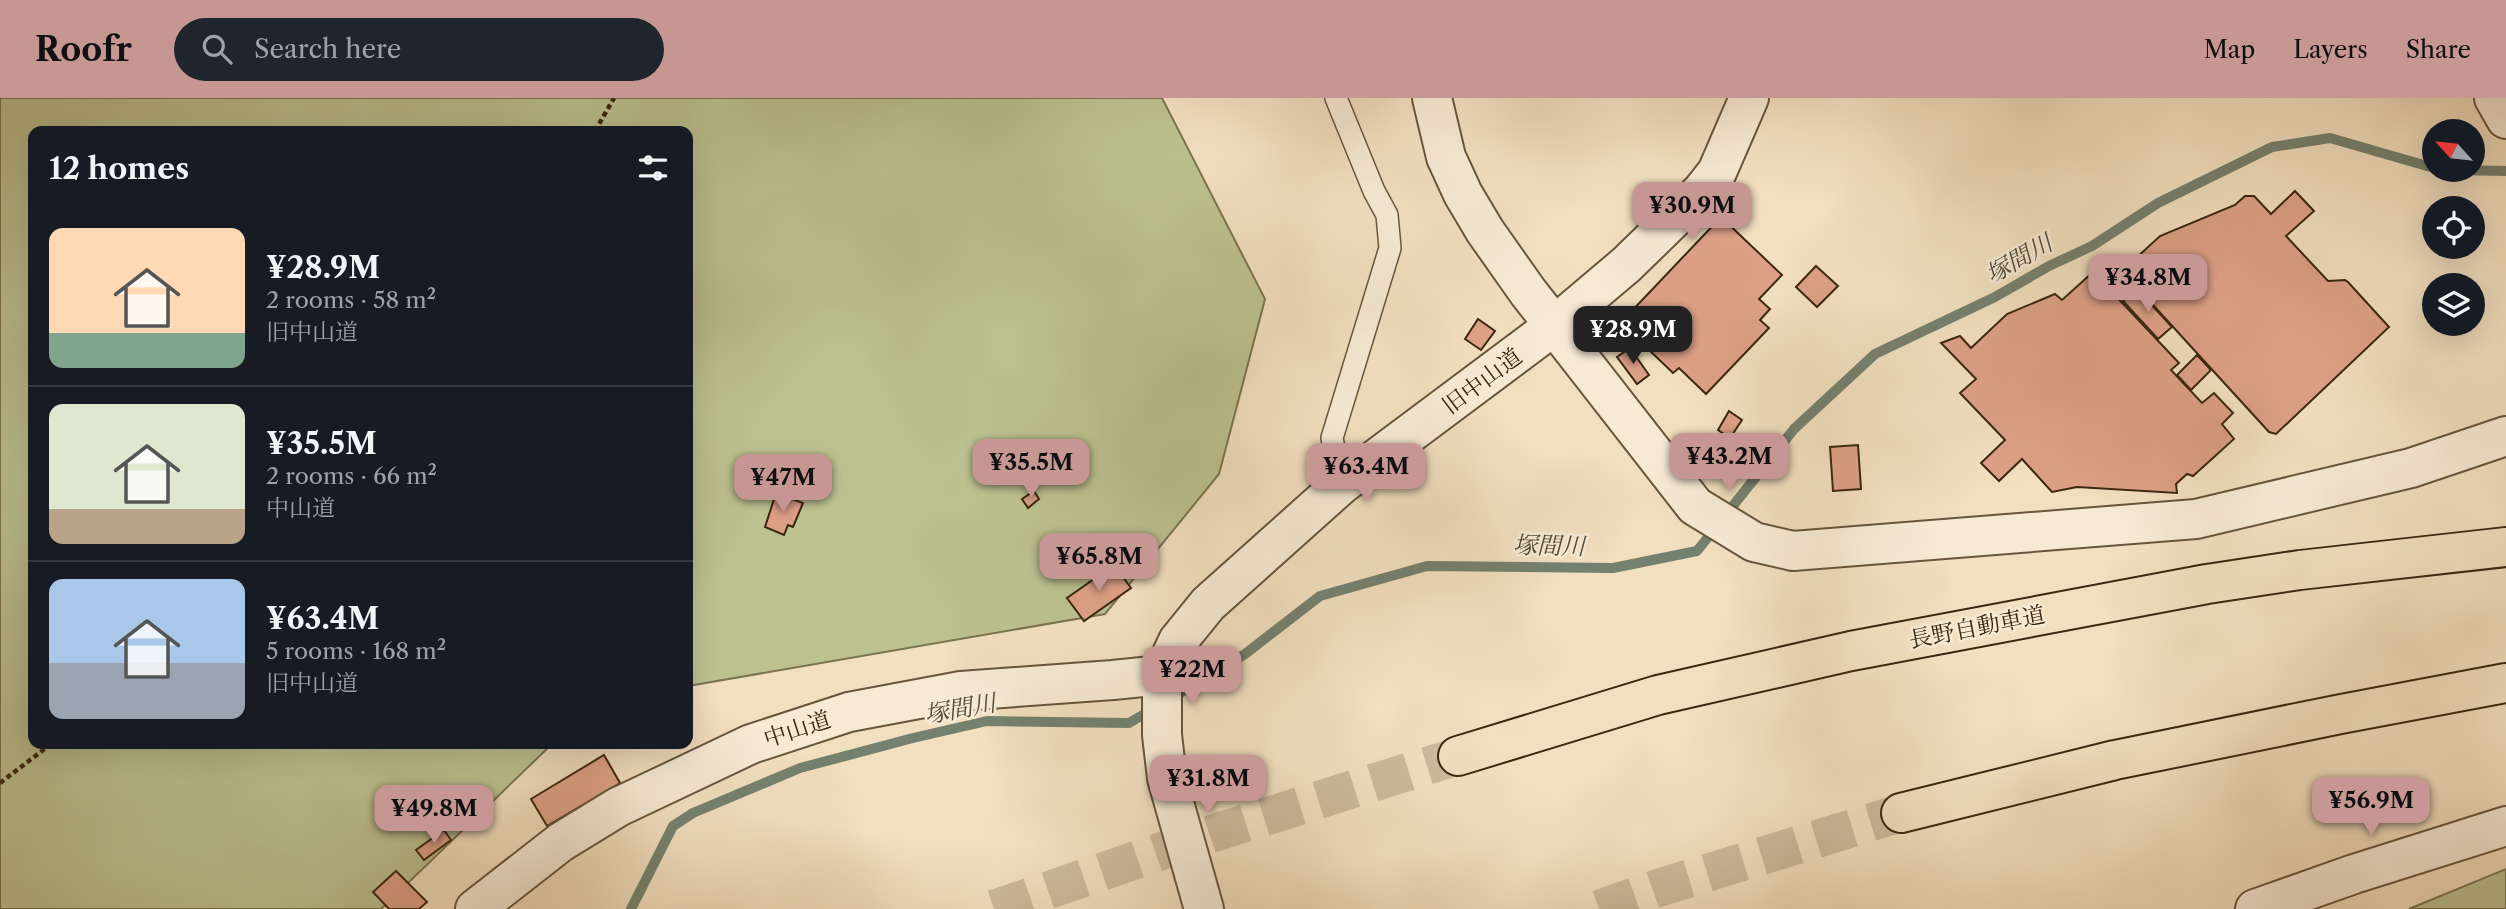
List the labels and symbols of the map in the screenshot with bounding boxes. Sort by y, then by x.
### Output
north arrow [2422,119,2485,182]
pin: ¥30.9M [1635,183,1749,242]
water label: 塚間川 [1980,227,2060,289]
pin: ¥34.8M [2091,254,2205,314]
pin: ¥28.9M [1576,306,1690,366]
street label: 旧中山道 [1437,342,1527,420]
pin: ¥43.2M [1672,434,1786,493]
pin: ¥35.5M [974,440,1088,499]
pin: ¥63.4M [1309,444,1423,503]
pin: ¥47M [742,454,824,514]
water label: 塚間川 [1513,530,1588,561]
pin: ¥65.8M [1042,533,1156,593]
street label: 長野自動車道 [1907,600,2047,654]
pin: ¥22M [1151,646,1233,706]
water label: 塚間川 [922,687,1001,729]
street label: 中山道 [760,705,834,753]
pin: ¥31.8M [1151,756,1265,815]
pin: ¥56.9M [2314,778,2428,837]
pin: ¥49.8M [377,786,491,845]

